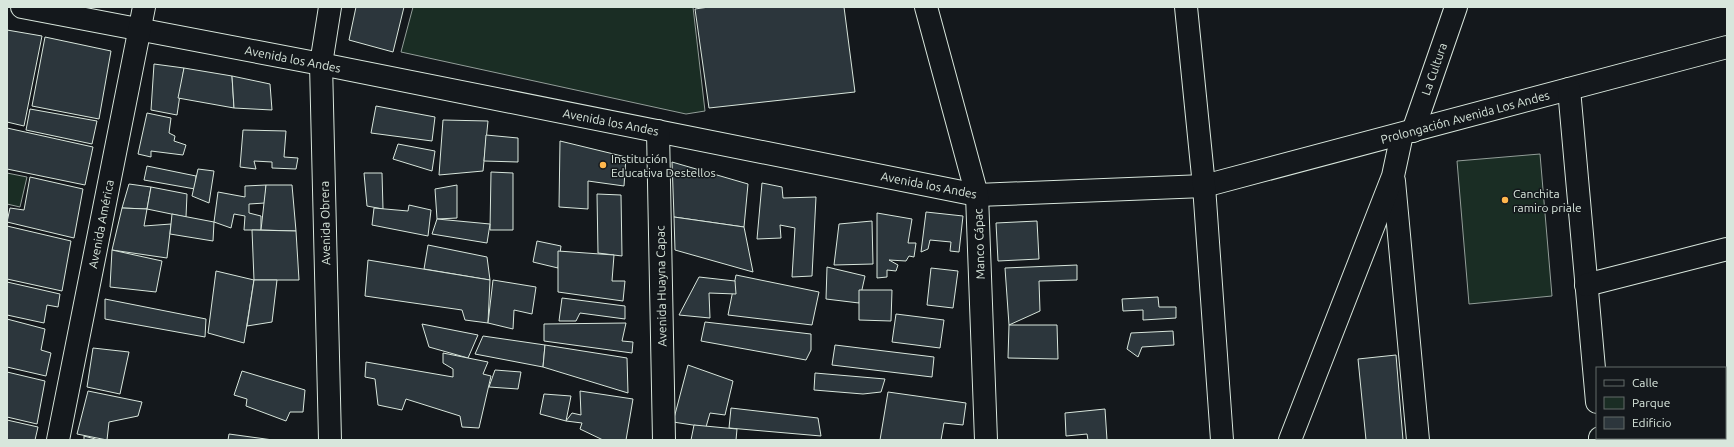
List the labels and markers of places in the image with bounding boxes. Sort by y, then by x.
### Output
place label: Institución Educativa Destellos [611,152,716,179]
marker: Institución Educativa Destellos [598,160,608,170]
place label: Canchita ramiro priale [1513,187,1582,214]
marker: Canchita ramiro priale [1500,195,1510,205]

